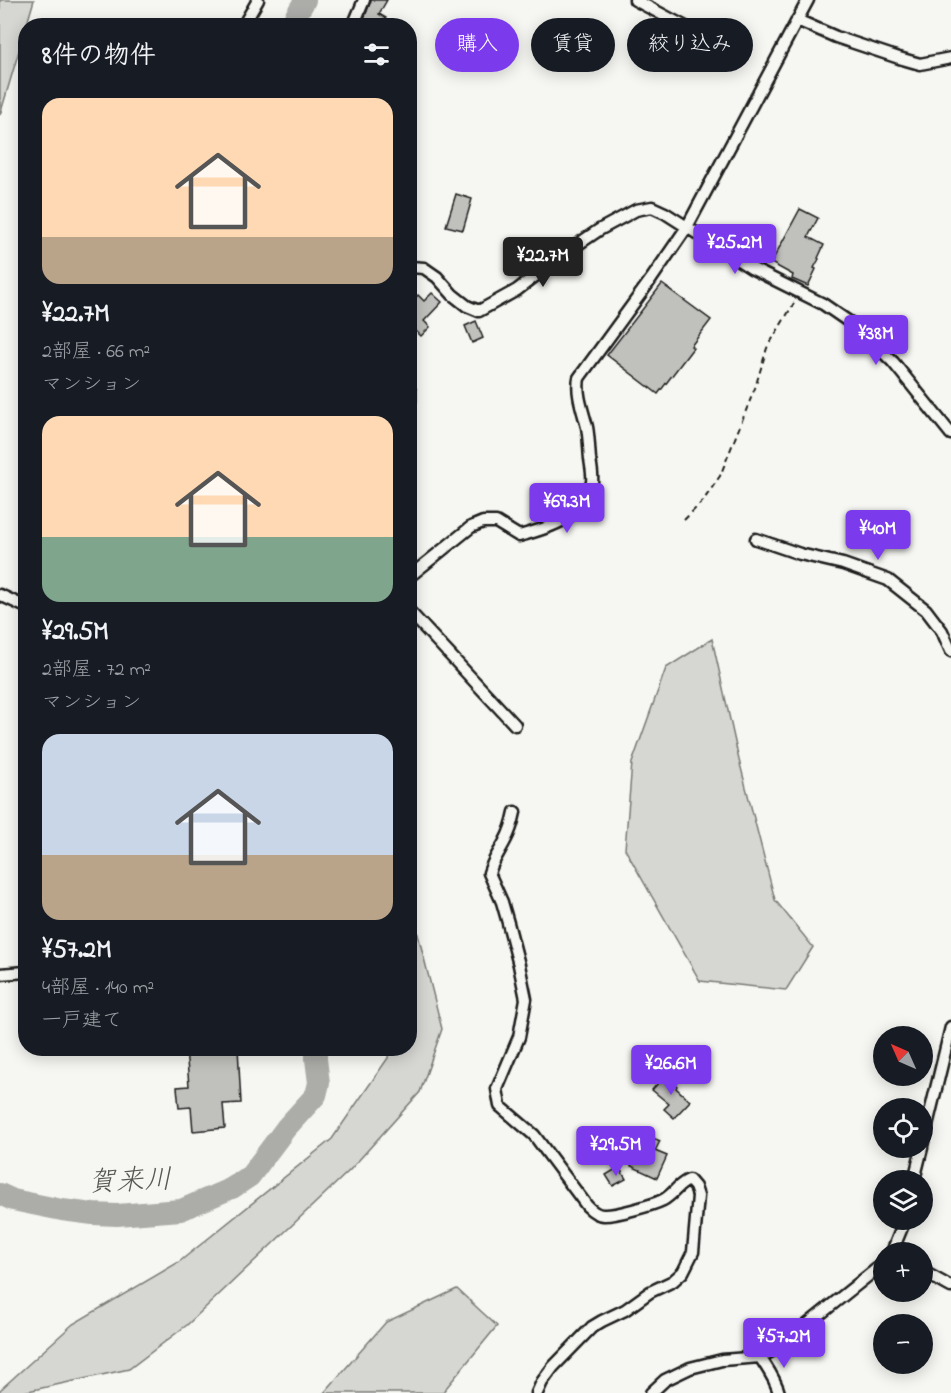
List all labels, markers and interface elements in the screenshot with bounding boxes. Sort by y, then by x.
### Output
chip: 購入 [435,18,519,72]
chip: 賃貸 [531,18,615,72]
chip: 絞り込み [627,18,753,72]
text: 8件の物件 [42,38,156,76]
icon: filters [360,38,393,71]
icon: home [164,137,272,245]
pin: ¥25.2M [686,224,784,275]
text: ¥25.2M [707,229,763,258]
pin: ¥22.7M [494,237,592,288]
text: ¥22.7M [517,242,569,271]
text: ¥22.7M [42,296,110,334]
pin: ¥38M [840,315,912,366]
text: ¥38M [858,320,894,349]
text: 2部屋 · 66 m² [42,338,150,367]
text: マンション [42,371,141,400]
icon: home [164,455,272,563]
pin: ¥69.3M [518,483,616,534]
text: ¥69.3M [543,488,591,517]
pin: ¥40M [842,510,914,561]
text: ¥40M [860,515,896,544]
text: ¥29.5M [42,614,109,652]
text: 2部屋 · 72 m² [42,656,151,685]
text: マンション [42,689,141,718]
icon: home [164,773,272,881]
text: ¥57.2M [42,932,112,970]
text: 4部屋 · 140 m² [42,974,154,1003]
text: 一戸建て [42,1007,122,1036]
north arrow [873,1026,933,1086]
map controls [873,1026,933,1374]
pin: ¥26.6M [622,1045,720,1096]
text: ¥26.6M [645,1050,697,1079]
button: locate [873,1098,933,1158]
pin: ¥29.5M [567,1126,665,1177]
text: ¥29.5M [590,1131,642,1160]
water label: 賀来川 [87,1161,173,1204]
button: layers [873,1170,933,1230]
button: + [873,1242,933,1302]
button: − [873,1314,933,1374]
pin: ¥57.2M [735,1318,833,1369]
text: ¥57.2M [757,1323,811,1352]

